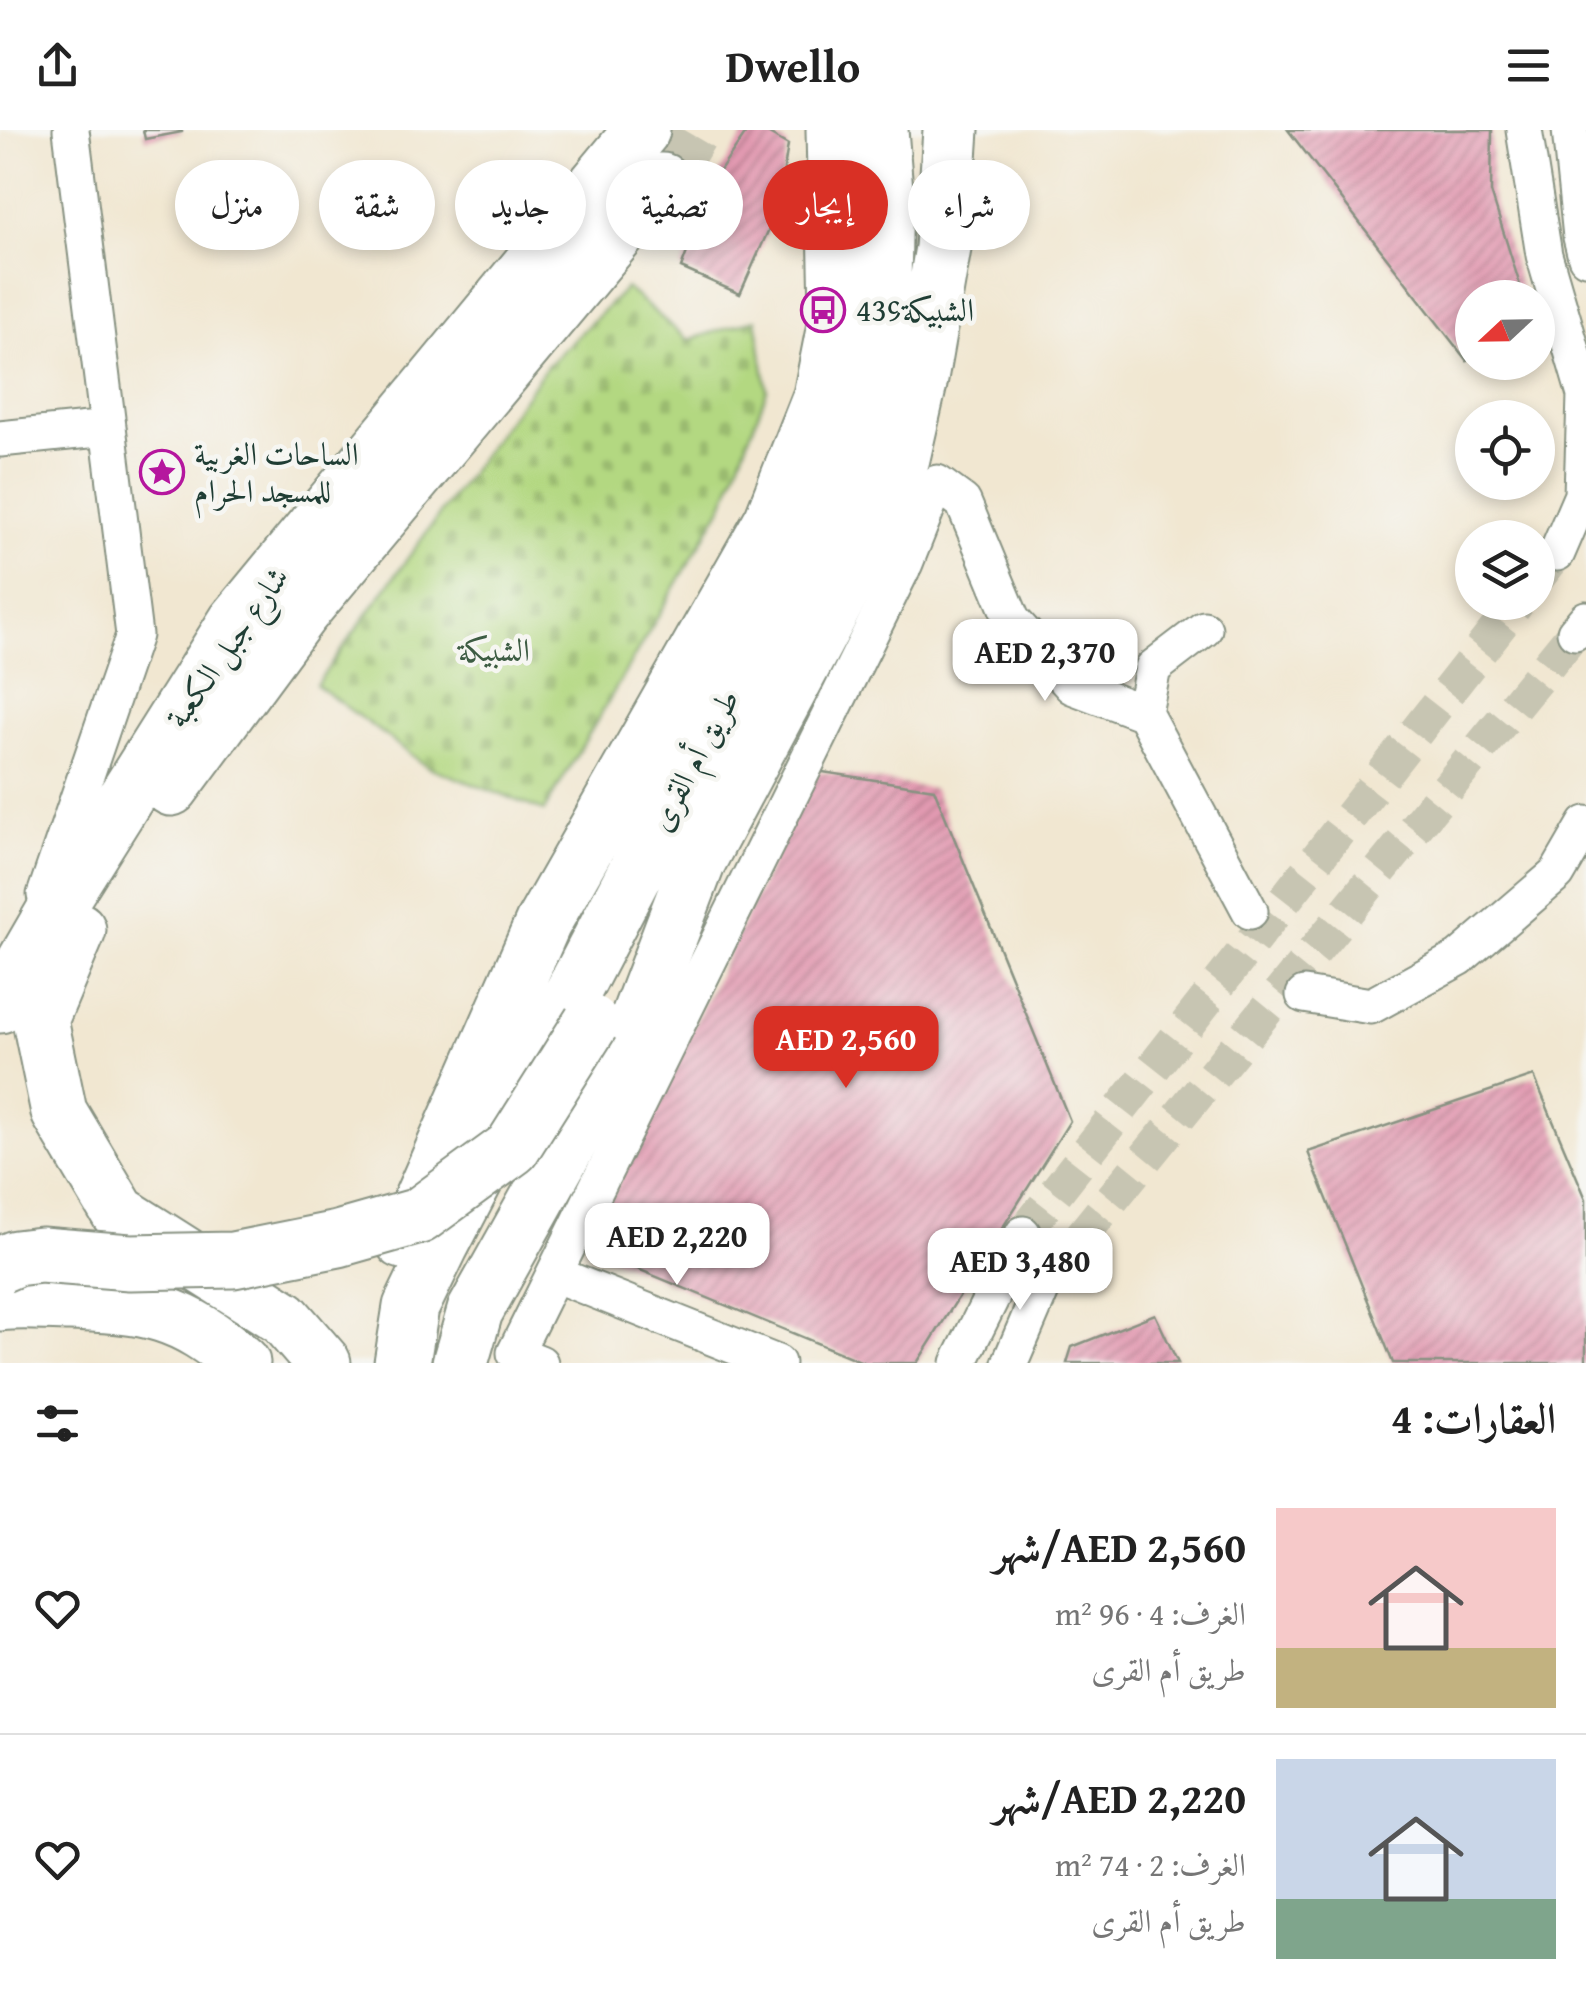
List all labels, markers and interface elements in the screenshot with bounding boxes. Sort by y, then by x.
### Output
text: Dwello [726,33,860,98]
icon: share [30,38,85,93]
icon: menu [1501,38,1556,93]
chip: منزل [175,160,299,250]
chip: شقة [319,160,435,250]
chip: جديد [455,160,586,250]
chip: تصفية [606,160,743,250]
chip: إيجار [763,160,888,250]
chip: شراء [908,160,1030,250]
north arrow [1455,280,1555,380]
map controls [1455,280,1555,620]
place label: الشبيكة439 [856,286,974,333]
bus stop icon: الشبيكة439 [800,287,846,333]
button: locate [1455,400,1555,500]
place label: الساحات الغربية للمسجد الحرام [194,430,359,519]
place icon: الساحات الغربية للمسجد الحرام [139,449,185,495]
button: layers [1455,520,1555,620]
street label: شارع جبل الكعبة [153,556,303,739]
pin: AED 2,370 [931,619,1159,704]
park label: الشبيكة [456,626,530,673]
text: AED 2,370 [975,628,1115,675]
street label: طريق أم القرى [637,680,755,841]
pin: AED 2,560 [732,1006,960,1091]
text: AED 2,560 [776,1015,916,1062]
pin: AED 2,220 [563,1203,791,1288]
text: AED 2,220 [607,1212,747,1259]
pin: AED 3,480 [906,1228,1134,1313]
text: AED 3,480 [950,1237,1090,1284]
text: العقارات: 4 [1391,1387,1556,1448]
icon: filters [30,1396,85,1451]
text: AED 2,560/شهر [993,1516,1246,1577]
icon: home [1356,1548,1476,1668]
icon: heart [30,1581,85,1636]
text: الغرف: 4 · 96 m² [1055,1590,1246,1637]
text: طريق أم القرى [1091,1646,1246,1693]
text: AED 2,220/شهر [993,1767,1246,1828]
icon: home [1356,1799,1476,1919]
icon: heart [30,1832,85,1887]
text: الغرف: 2 · 74 m² [1055,1841,1246,1888]
text: طريق أم القرى [1091,1897,1246,1944]

